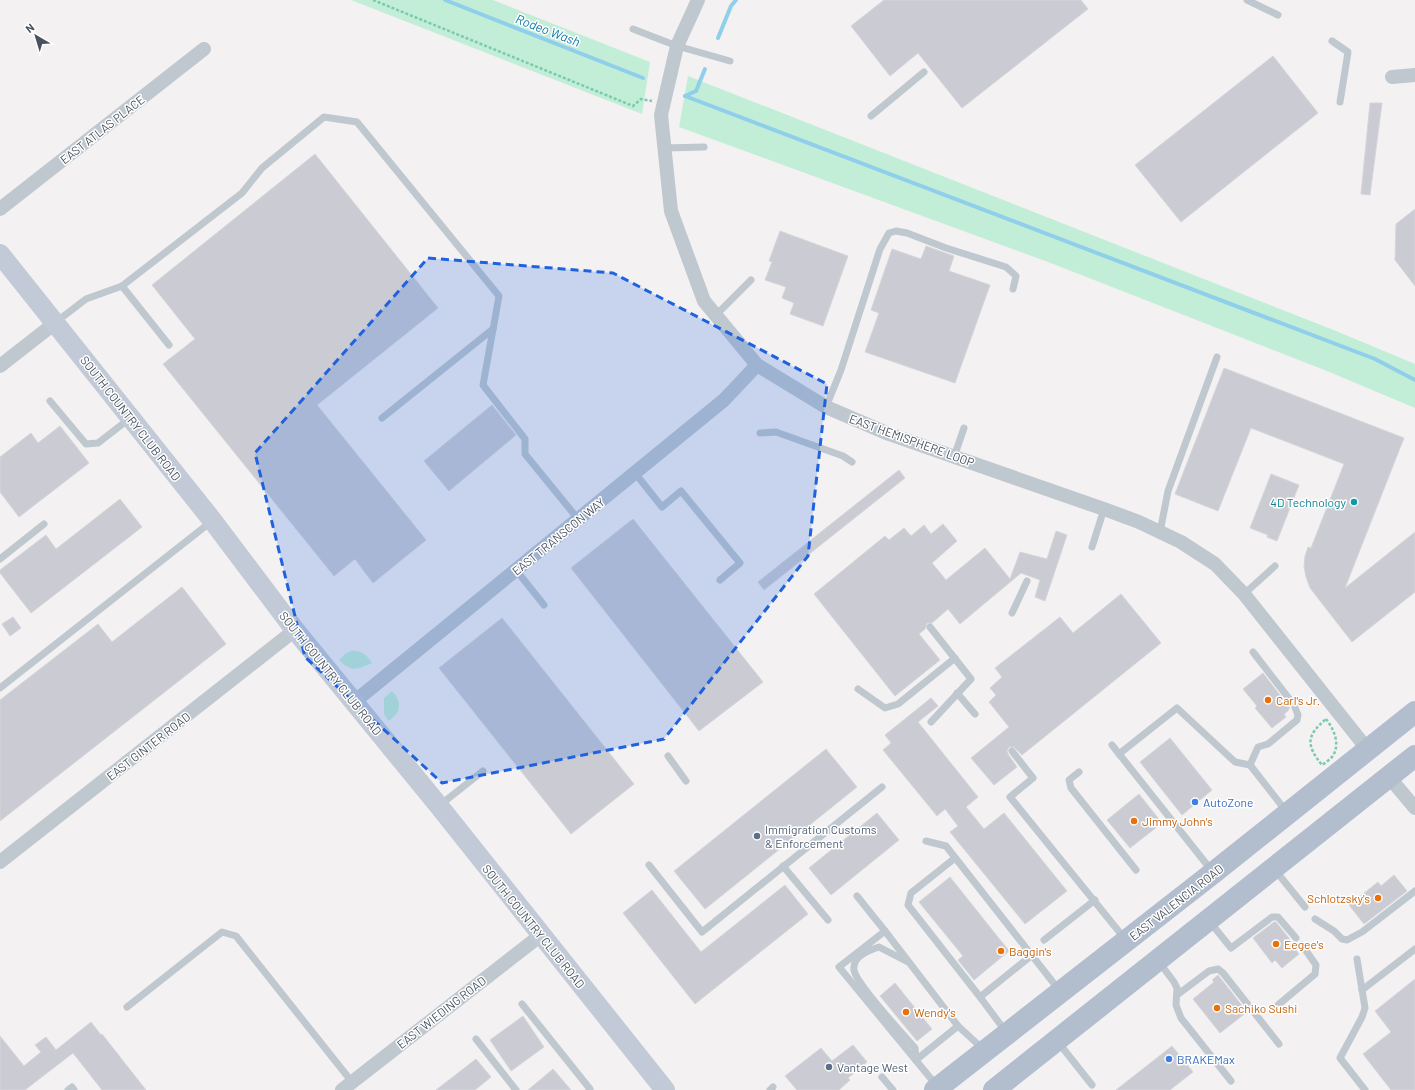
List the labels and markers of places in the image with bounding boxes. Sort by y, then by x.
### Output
place label: 4D Technology [1270,495,1346,509]
marker: 4D Technology [1349,497,1359,507]
place label: Carl's Jr. [1276,693,1320,707]
marker: Carl's Jr. [1263,695,1273,705]
place label: AutoZone [1203,795,1253,809]
marker: AutoZone [1190,797,1200,807]
place label: Jimmy John's [1142,814,1213,828]
marker: Jimmy John's [1129,816,1139,826]
place label: Immigration Customs & Enforcement [765,822,877,850]
marker: Immigration Customs & Enforcement [752,831,762,841]
place label: Schlotzsky's [1307,891,1370,905]
marker: Schlotzsky's [1373,893,1383,903]
place label: Eegee's [1284,937,1324,951]
marker: Eegee's [1271,939,1281,949]
place label: Baggin's [1009,944,1052,958]
marker: Baggin's [996,946,1006,956]
place label: Sachiko Sushi [1225,1001,1297,1015]
marker: Sachiko Sushi [1212,1003,1222,1013]
place label: Wendy's [914,1005,956,1019]
marker: Wendy's [901,1007,911,1017]
place label: BRAKEMax [1177,1052,1235,1066]
marker: BRAKEMax [1164,1054,1174,1064]
place label: Vantage West [837,1060,908,1074]
marker: Vantage West [824,1062,834,1072]

